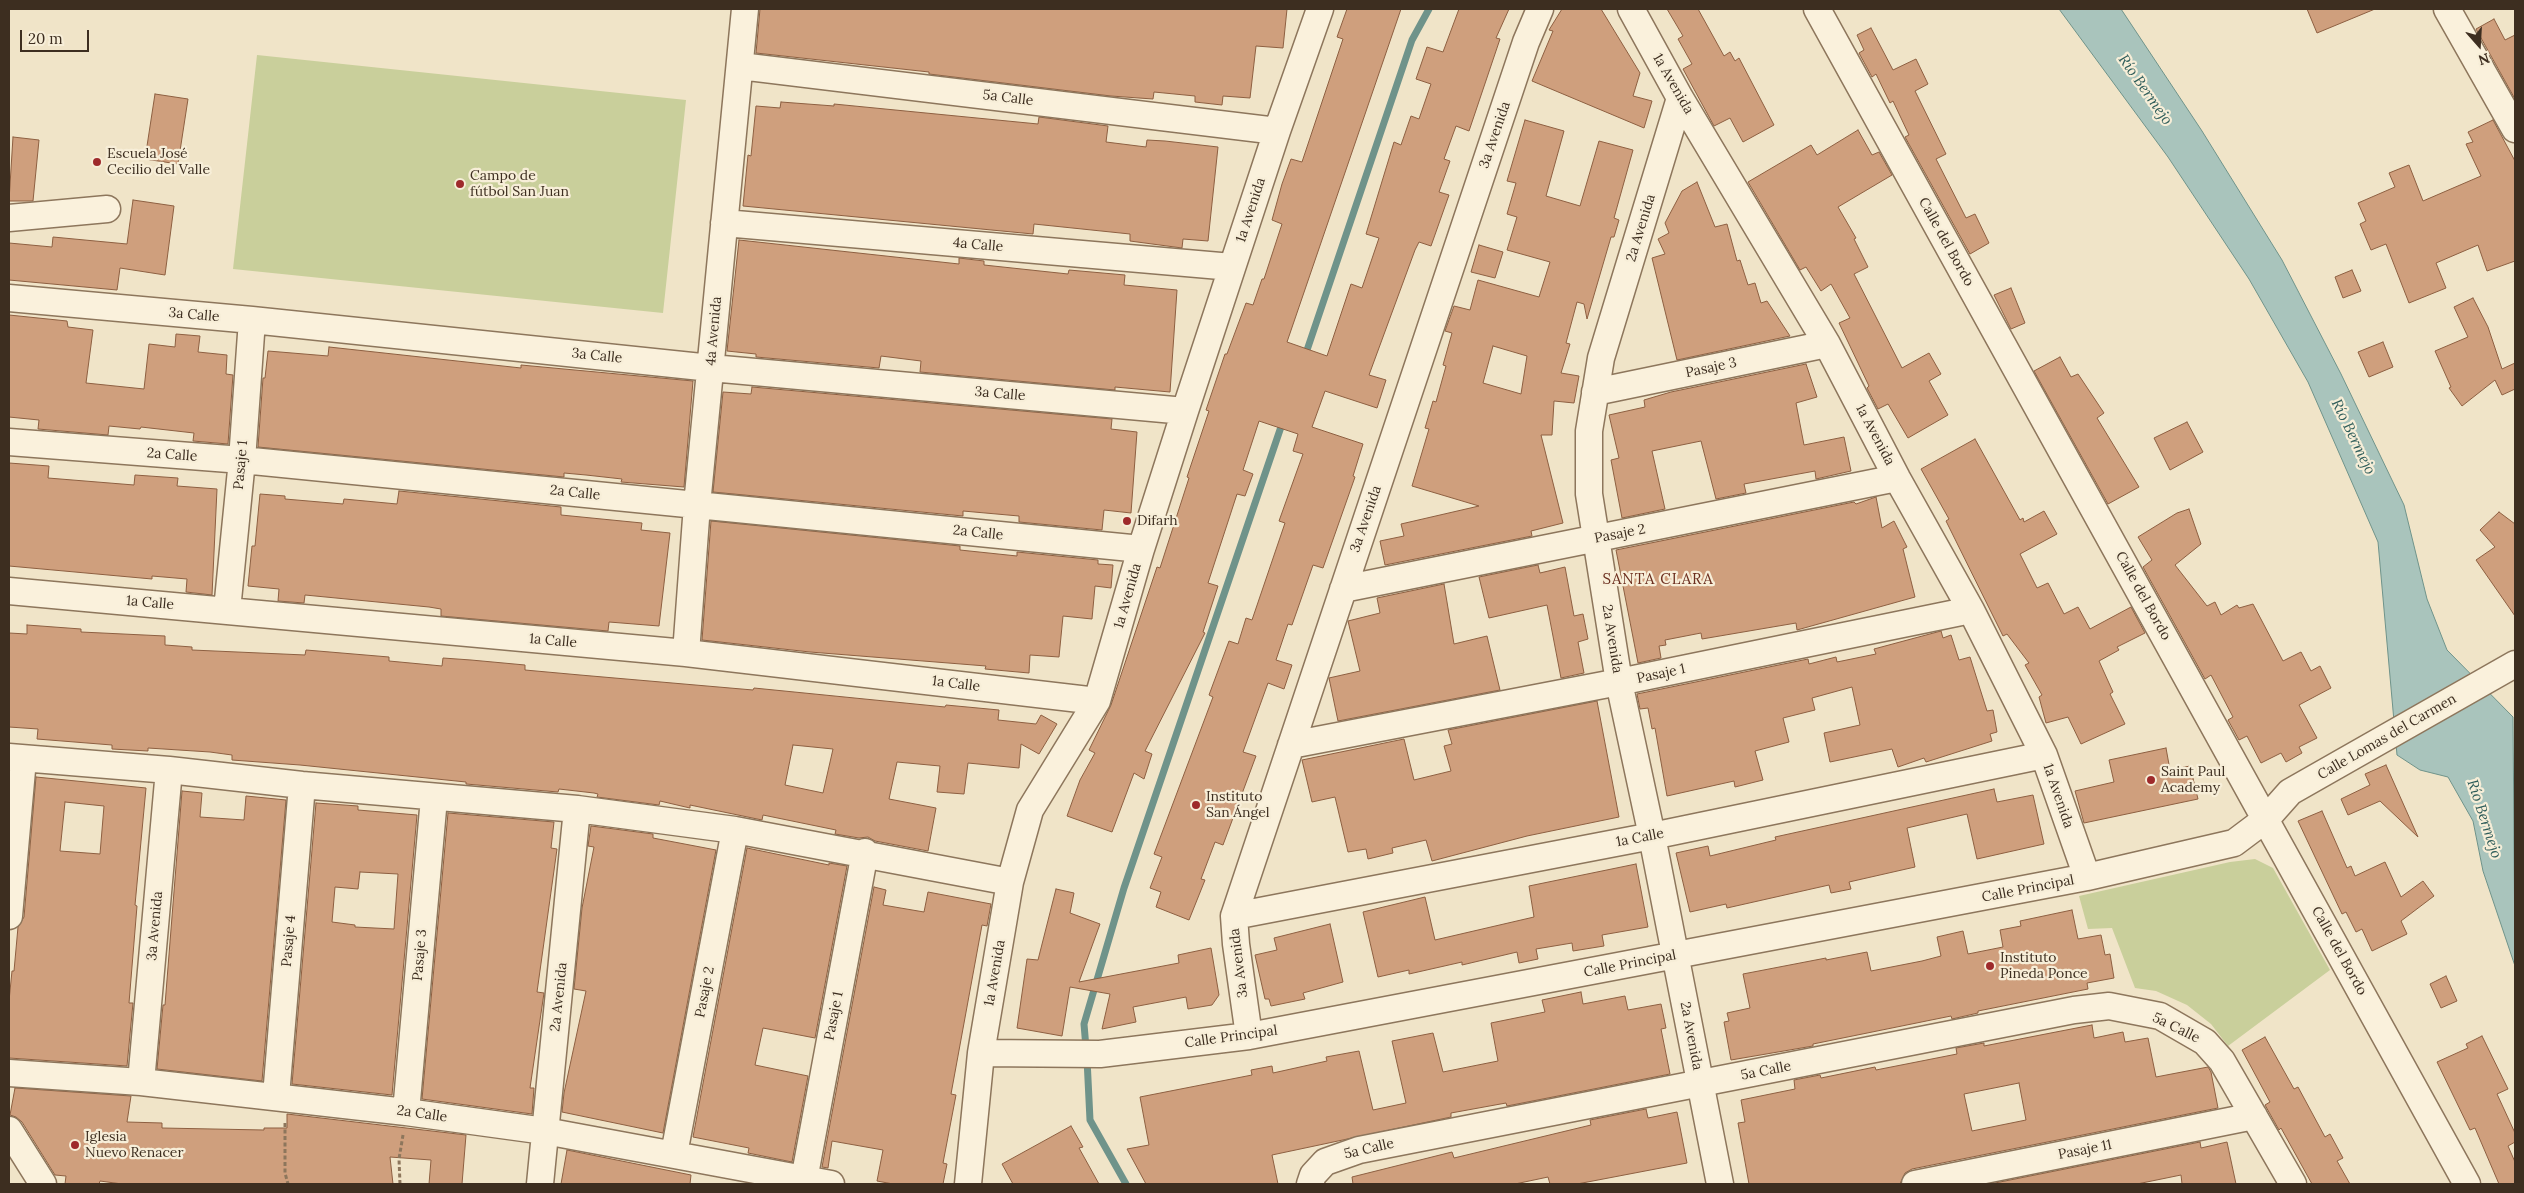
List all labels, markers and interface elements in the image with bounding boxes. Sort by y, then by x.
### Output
scale bar [22,20,91,52]
north arrow [2454,20,2504,70]
text: 20 m [28,29,63,48]
text: N [2476,49,2492,69]
street label: 1a Avenida [1649,51,1697,117]
water label: Río Bermejo [2114,51,2176,129]
street label: 5a Calle [982,87,1034,109]
street label: 3a Avenida [1476,99,1514,171]
place label: Escuela José Cecilio del Valle [107,146,210,178]
marker: Escuela José Cecilio del Valle [91,156,103,168]
place label: Campo de fútbol San Juan [470,168,569,200]
street label: 1a Avenida [1233,175,1269,245]
marker: Campo de fútbol San Juan [454,178,466,190]
street label: 2a Avenida [1623,192,1659,264]
street label: Calle del Bordo [1915,195,1977,289]
street label: 4a Calle [952,234,1004,256]
street label: 4a Avenida [703,296,725,366]
street label: 3a Calle [168,304,220,326]
street label: 3a Calle [571,345,623,367]
street label: Pasaje 3 [1684,354,1738,382]
street label: 3a Calle [974,383,1026,405]
water label: Río Bermejo [2327,396,2379,478]
street label: 1a Avenida [1852,401,1898,469]
street label: Pasaje 1 [230,440,252,490]
street label: 2a Calle [146,445,198,465]
street label: 2a Calle [549,482,601,504]
street label: 3a Avenida [1347,483,1385,555]
place label: Difarh [1137,513,1178,529]
marker: Difarh [1121,515,1133,527]
street label: Pasaje 2 [1593,521,1647,547]
street label: 2a Calle [952,522,1004,544]
street label: Calle del Bordo [2112,549,2174,643]
street label: 1a Avenida [1111,561,1145,631]
district label: SANTA CLARA [1601,571,1715,589]
street label: 1a Calle [125,593,175,613]
street label: 2a Avenida [1598,603,1626,675]
street label: 1a Calle [528,631,578,651]
street label: Pasaje 1 [1635,661,1687,687]
street label: 1a Calle [931,673,981,695]
street label: Calle Lomas del Carmen [2315,690,2459,784]
street label: 1a Avenida [2039,762,2077,830]
place label: Saint Paul Academy [2161,764,2225,796]
marker: Saint Paul Academy [2145,774,2157,786]
water label: Río Bermejo [2463,777,2505,861]
place label: Instituto San Ángel [1206,789,1270,822]
marker: Instituto San Ángel [1190,799,1202,811]
street label: 1a Calle [1615,825,1665,851]
street label: Calle Principal [1980,872,2076,906]
street label: 3a Avenida [144,890,166,962]
street label: Calle del Bordo [2308,904,2370,998]
street label: Pasaje 4 [278,914,300,968]
street label: 3a Avenida [1226,927,1252,999]
street label: Pasaje 3 [409,928,431,982]
street label: 1a Avenida [981,939,1009,1007]
street label: Calle Principal [1582,947,1678,981]
place label: Instituto Pineda Ponce [2000,950,2088,982]
marker: Instituto Pineda Ponce [1984,960,1996,972]
street label: 2a Avenida [547,962,571,1032]
street label: Pasaje 2 [692,965,718,1019]
street label: Pasaje 1 [821,990,847,1042]
street label: 2a Avenida [1676,1000,1706,1072]
street label: 5a Calle [2150,1009,2202,1047]
street label: Calle Principal [1183,1022,1279,1052]
street label: 5a Calle [1739,1058,1793,1084]
street label: 2a Calle [396,1102,448,1126]
place label: Iglesia Nuevo Renacer [85,1129,183,1162]
street label: 5a Calle [1342,1135,1396,1163]
street label: Pasaje 11 [2057,1137,2113,1163]
marker: Iglesia Nuevo Renacer [69,1139,81,1151]

